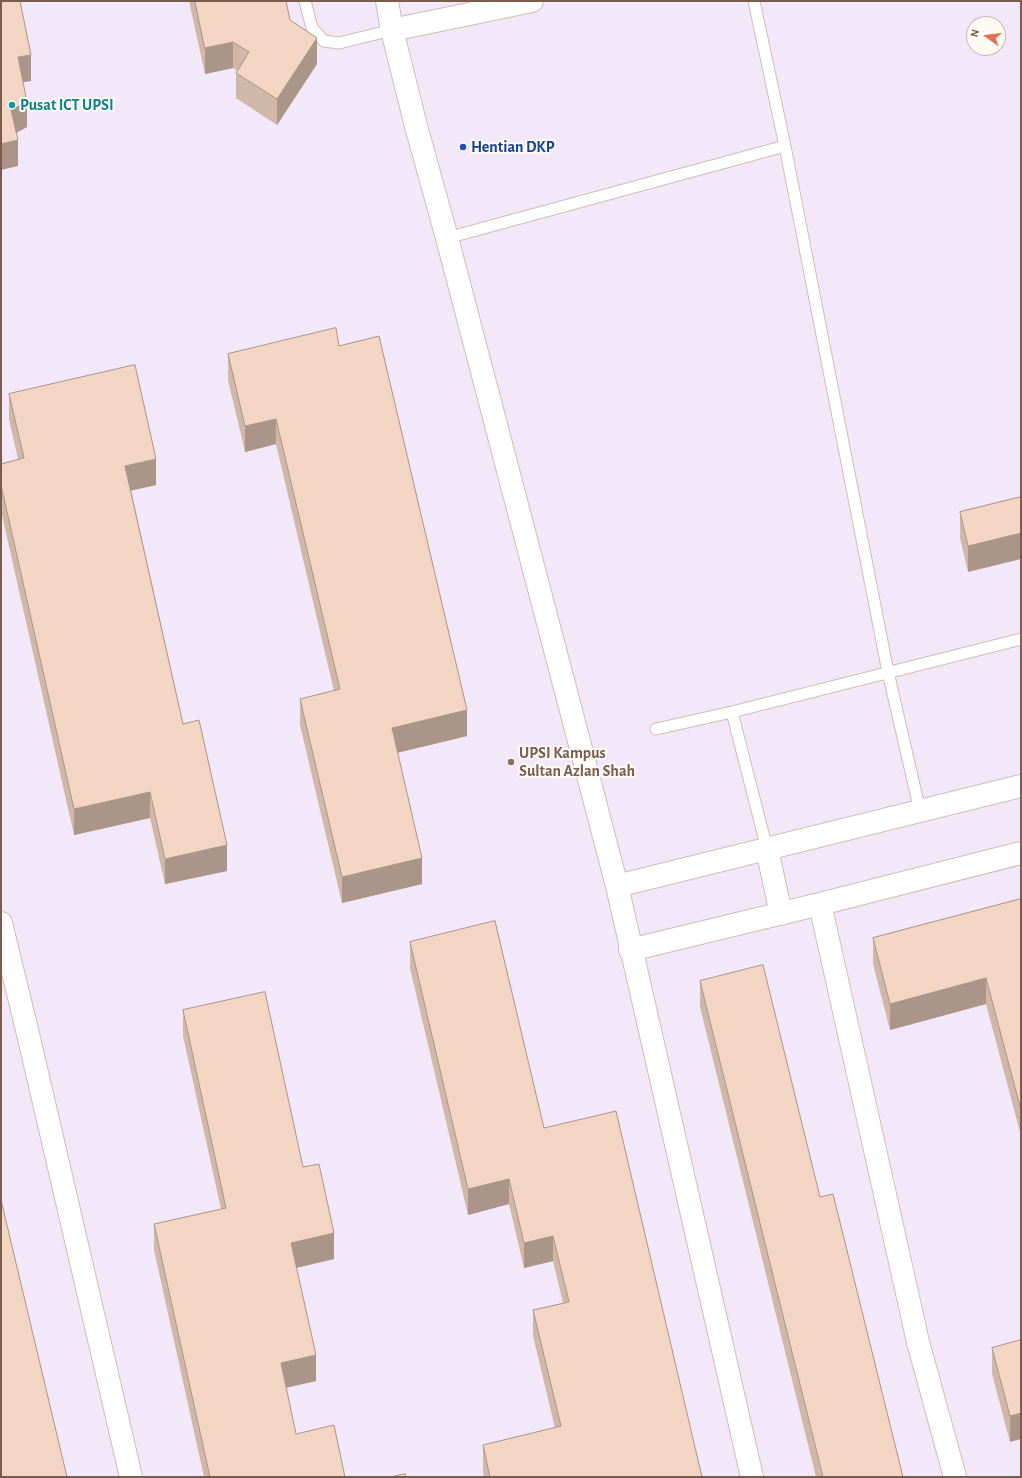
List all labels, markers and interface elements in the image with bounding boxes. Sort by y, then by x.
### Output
north arrow [966,16,1006,56]
text: N [969,28,981,38]
place label: Pusat ICT UPSI [20,95,114,115]
marker: Pusat ICT UPSI [7,100,17,110]
place label: Hentian DKP [471,137,554,157]
marker: Hentian DKP [458,142,468,152]
place label: UPSI Kampus Sultan Azlan Shah [519,743,635,781]
marker: UPSI Kampus Sultan Azlan Shah [506,757,516,767]

